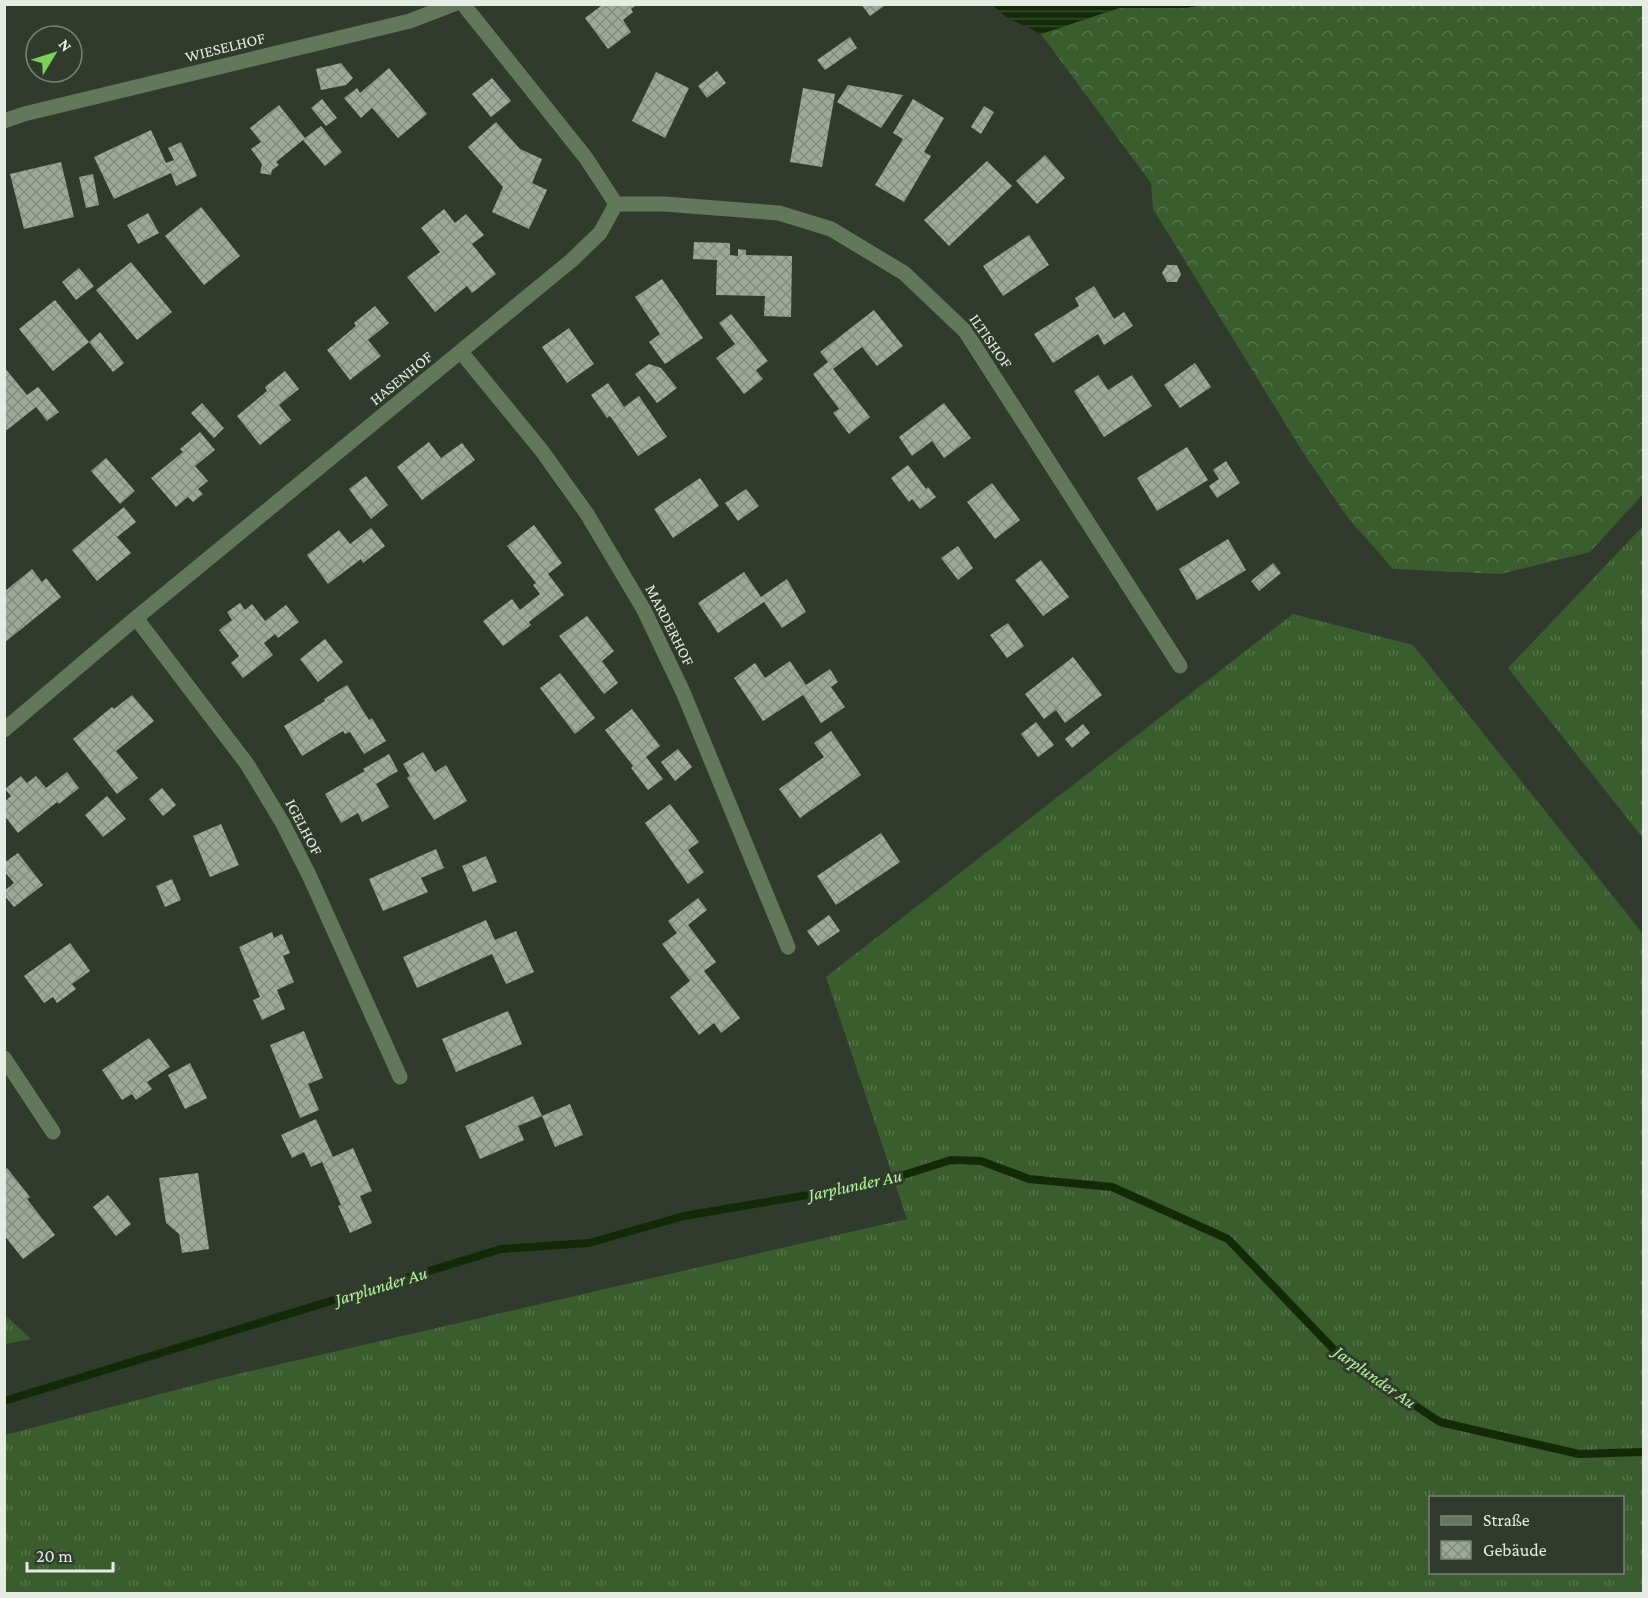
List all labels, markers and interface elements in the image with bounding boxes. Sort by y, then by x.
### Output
north arrow [24,24,84,84]
street label: WIESELHOF [183,29,267,65]
text: N [55,36,76,55]
street label: ILTISHOF [966,311,1016,371]
street label: HASENHOF [366,348,436,408]
street label: MARDERHOF [642,582,698,668]
street label: IGELHOF [282,796,326,858]
water label: Jarplunder Au [803,1165,904,1205]
water label: Jarplunder Au [330,1263,429,1310]
water label: Jarplunder Au [1328,1340,1420,1413]
legend [1429,1496,1624,1574]
text: Straße [1483,1510,1530,1530]
scale bar [27,1535,112,1573]
text: Gebäude [1483,1540,1547,1560]
text: 20 m [36,1546,73,1566]

